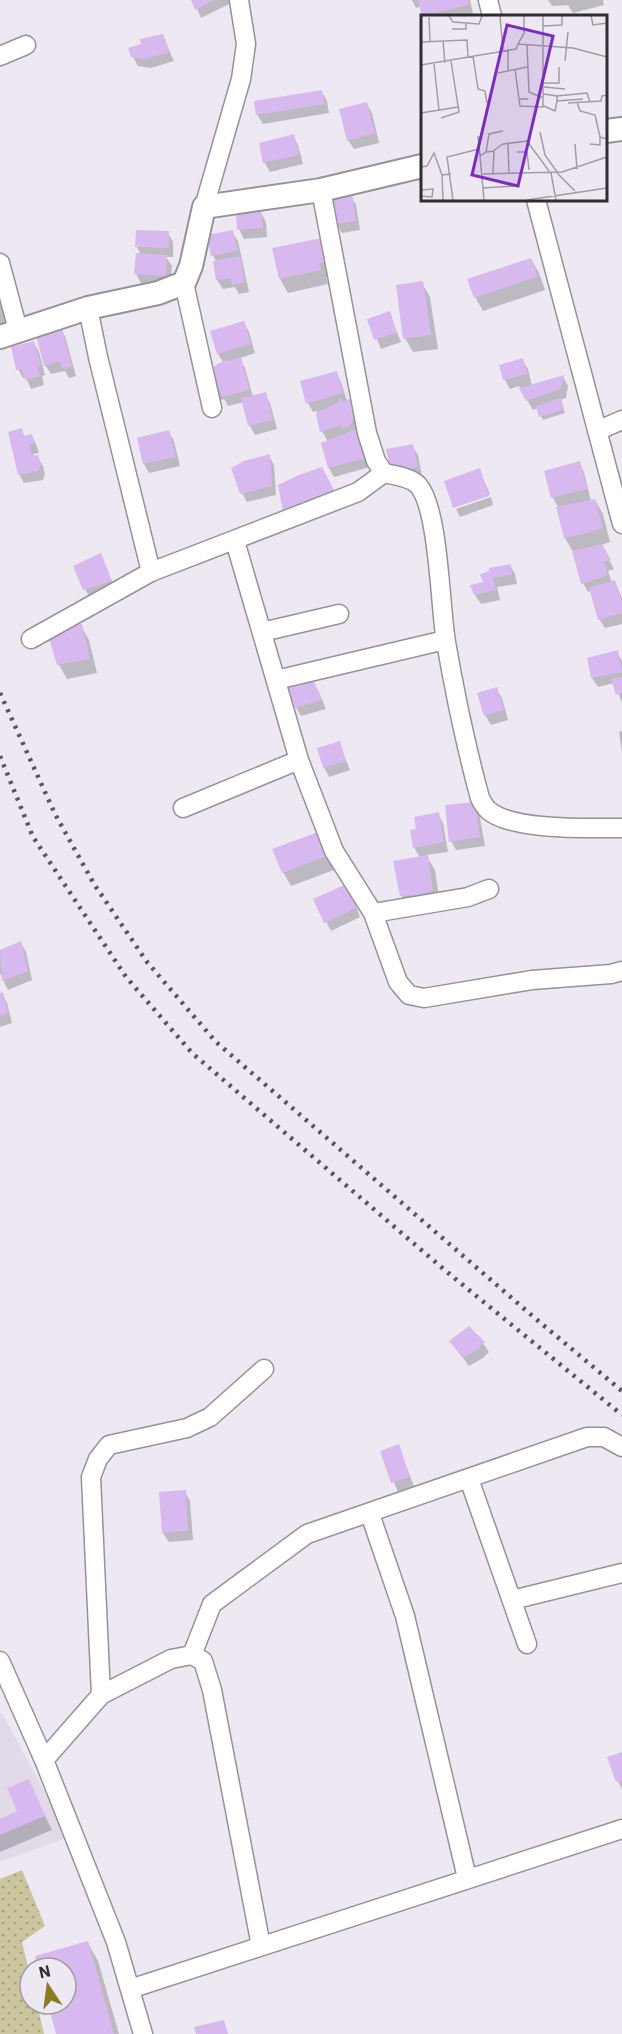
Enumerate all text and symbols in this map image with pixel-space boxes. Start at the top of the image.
inset map [421,15,607,201]
north arrow [18,1956,78,2016]
text: N [37,1960,53,1982]

